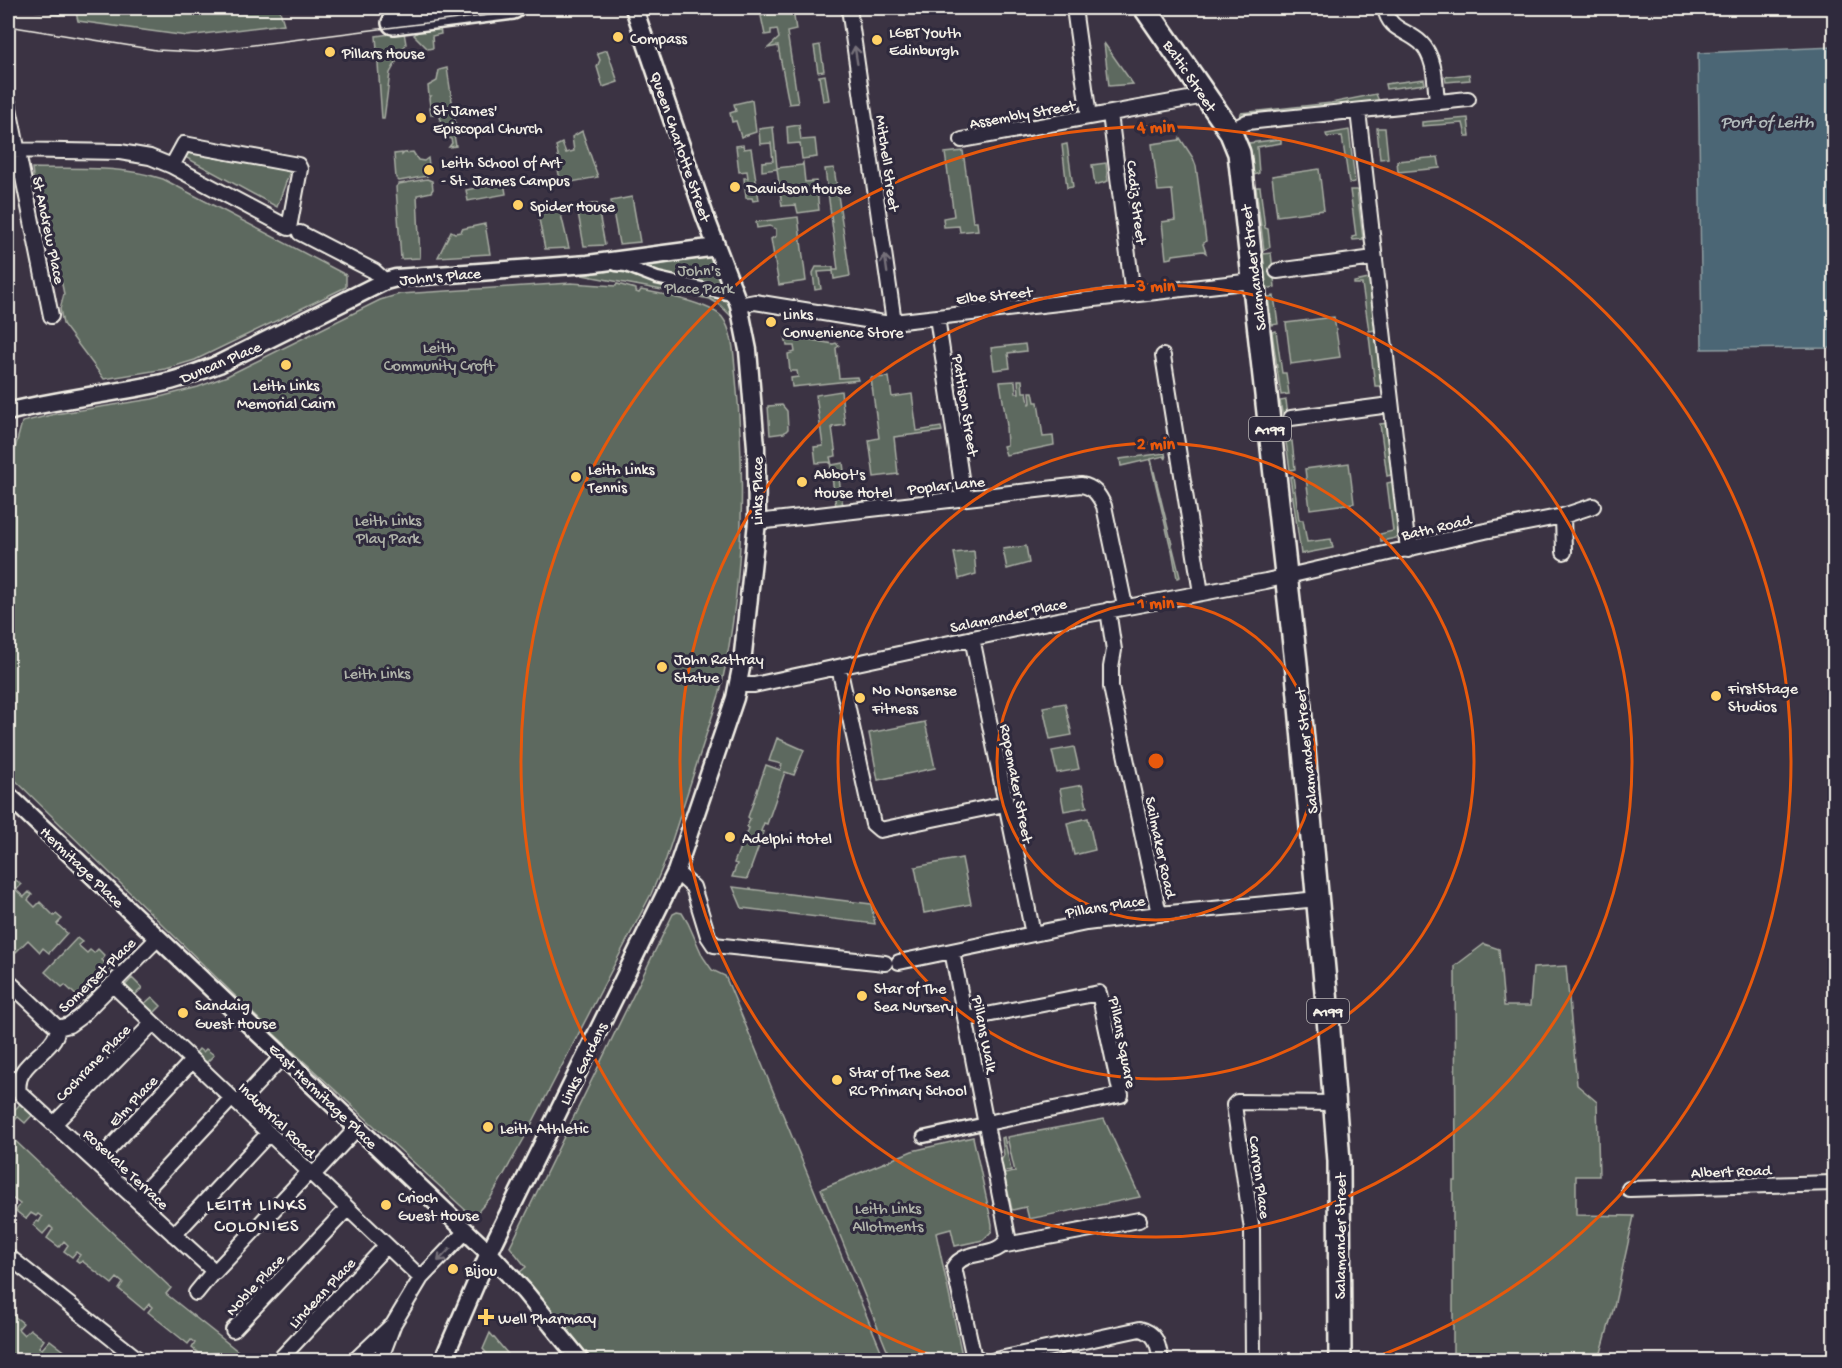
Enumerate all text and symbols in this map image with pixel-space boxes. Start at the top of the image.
place label: LGBT Youth Edinburgh [889,25,962,62]
marker: Compass [611,30,625,44]
place label: Compass [630,31,688,50]
marker: LGBT Youth Edinburgh [870,33,884,47]
street label: Baltic Street [1157,37,1220,118]
marker: Pillars House [323,45,337,59]
place label: Pillars House [341,46,425,65]
one-way arrow [851,46,862,66]
street label: Queen Charlotte Street [644,70,714,226]
street label: Assembly Street [968,98,1078,135]
place label: St James' Episcopal Church [433,103,543,140]
marker: St James' Episcopal Church [414,111,428,125]
water label: Port of Leith [1720,113,1814,134]
street label: Mitchell Street [869,114,902,214]
text: 4 min [1136,118,1175,139]
place label: Leith School of Art - St. James Campus [441,155,571,192]
street label: Cadiz Street [1120,160,1149,247]
marker: Leith School of Art - St. James Campus [422,163,436,177]
street label: St Andrew Place [26,175,67,287]
marker: Davidson House [728,180,742,194]
place label: Davidson House [746,181,852,200]
marker: Spider House [511,198,525,212]
place label: Spider House [530,199,616,218]
street label: Salamander Street [1238,202,1273,331]
one-way arrow [881,255,892,275]
park label: John's Place Park [663,263,735,300]
street label: John's Place [399,265,483,292]
text: 3 min [1136,277,1176,298]
street label: Elbe Street [955,284,1035,311]
place label: Links Convenience Store [783,307,904,344]
marker: Links Convenience Store [764,315,778,329]
street label: Duncan Place [177,338,265,390]
park label: Leith Community Croft [384,340,496,377]
street label: Pattison Street [946,352,981,459]
marker: Leith Links Memorial Cairn [279,358,293,372]
place label: Leith Links Memorial Cairn [237,378,336,415]
road number: A199 [1249,417,1291,441]
text: 2 min [1137,435,1176,456]
street label: Links Place [750,456,769,525]
place label: Leith Links Tennis [587,462,656,499]
place label: Abbot's House Hotel [814,467,893,504]
marker: Leith Links Tennis [569,470,583,484]
street label: Poplar Lane [906,474,987,501]
marker: Abbot's House Hotel [795,475,809,489]
street label: Bath Road [1399,512,1475,547]
park label: Leith Links Play Park [355,513,422,550]
text: 1 min [1137,594,1175,615]
street label: Salamander Place [949,596,1069,639]
place label: John Rattray Statue [674,652,764,689]
marker: John Rattray Statue [655,660,669,674]
park label: Leith Links [344,666,411,685]
place label: FirstStage Studios [1727,681,1799,718]
place label: No Nonsense Fitness [871,683,958,720]
street label: Salamander Street [1292,685,1325,814]
marker: FirstStage Studios [1709,689,1723,703]
marker: No Nonsense Fitness [853,691,867,705]
street label: Ropemaker Street [994,723,1036,846]
centre of rings [1146,751,1166,771]
street label: Sailmaker Road [1139,795,1179,902]
street label: Hermitage Place [35,824,127,914]
marker: Adelphi Hotel [723,830,737,844]
place label: Adelphi Hotel [742,831,832,850]
street label: Pillans Place [1063,893,1147,924]
street label: Somerset Place [56,934,142,1018]
place label: Star of The Sea Nursery [874,981,954,1018]
marker: Star of The Sea Nursery [855,989,869,1003]
street label: Pillans Walk [966,993,1000,1077]
street label: Pillans Square [1102,994,1139,1091]
place label: Sandaig Guest House [195,998,277,1035]
road number: A199 [1307,999,1349,1023]
marker: Sandaig Guest House [176,1006,190,1020]
street label: Links Gardens [557,1019,614,1109]
street label: Cochrane Place [53,1021,137,1107]
street label: East Hermitage Place [263,1041,381,1155]
place label: Star of The Sea RC Primary School [849,1065,967,1102]
street label: Elm Place [106,1072,164,1132]
marker: Star of The Sea RC Primary School [830,1073,844,1087]
street label: Industrial Road [233,1080,320,1165]
marker: Leith Athletic [481,1120,495,1134]
place label: Leith Athletic [500,1121,589,1140]
street label: Rosevale Terrace [78,1126,172,1216]
street label: Carron Place [1242,1135,1273,1221]
street label: Albert Road [1691,1163,1773,1184]
street label: Salamander Street [1333,1171,1352,1299]
place label: Crioch Guest House [398,1190,480,1227]
district label: LEITH LINKS COLONIES [206,1196,308,1238]
marker: Crioch Guest House [379,1198,393,1212]
park label: Leith Links Allotments [853,1201,925,1238]
one-way arrow [436,1247,451,1262]
street label: Noble Place [223,1251,291,1321]
street label: Lindean Place [286,1255,362,1334]
marker: Bijou [446,1262,460,1276]
place label: Bijou [464,1263,498,1282]
marker: Well Pharmacy [479,1310,493,1324]
place label: Well Pharmacy [498,1311,596,1330]

